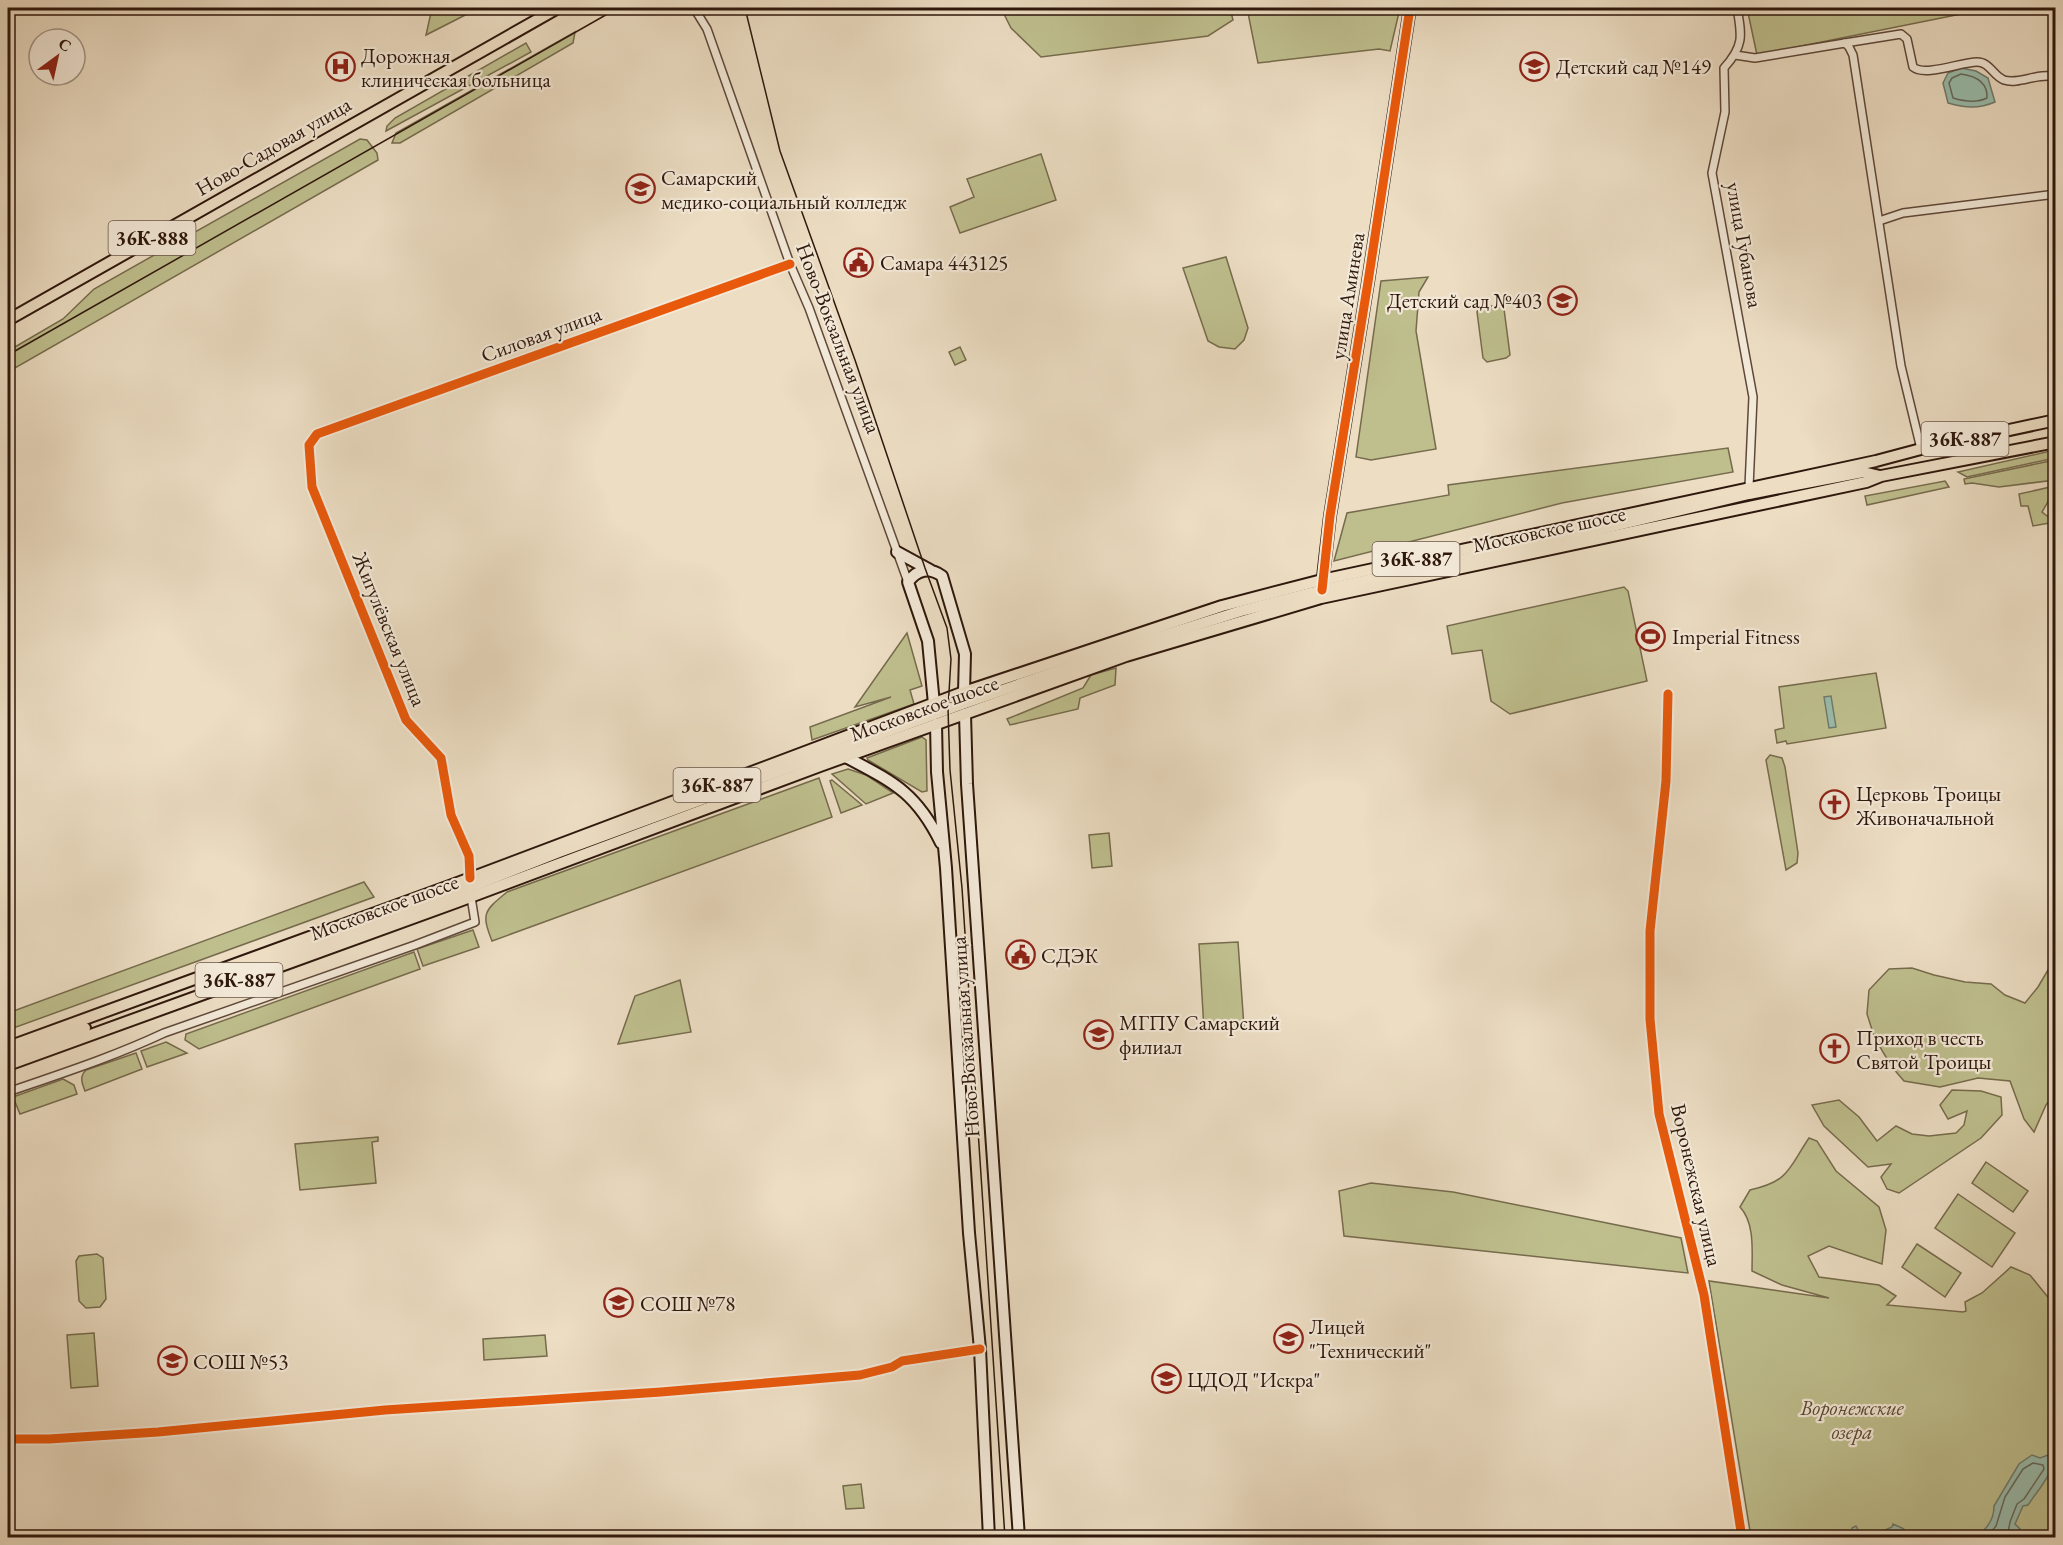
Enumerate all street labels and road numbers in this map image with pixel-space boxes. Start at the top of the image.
street label: Ново-Садовая улица [190,90,356,202]
street label: улица Губанова [1721,180,1769,311]
road number: 36К-888 [108,221,195,255]
street label: улица Аминева [1324,230,1370,362]
street label: Ново-Вокзальная улица [790,239,888,438]
street label: Силовая улица [477,299,606,368]
road number: 36К-887 [1922,422,2008,456]
street label: Московское шоссе [1470,500,1628,558]
road number: 36К-887 [1372,542,1460,576]
street label: Жигулёвская улица [346,547,433,711]
street label: Московское шоссе [846,669,1002,747]
road number: 36К-887 [674,768,760,802]
street label: Московское шоссе [306,868,462,946]
street label: Ново-Вокзальная улица [944,935,985,1139]
road number: 36К-887 [196,963,282,997]
street label: Воронежская улица [1665,1101,1729,1270]

